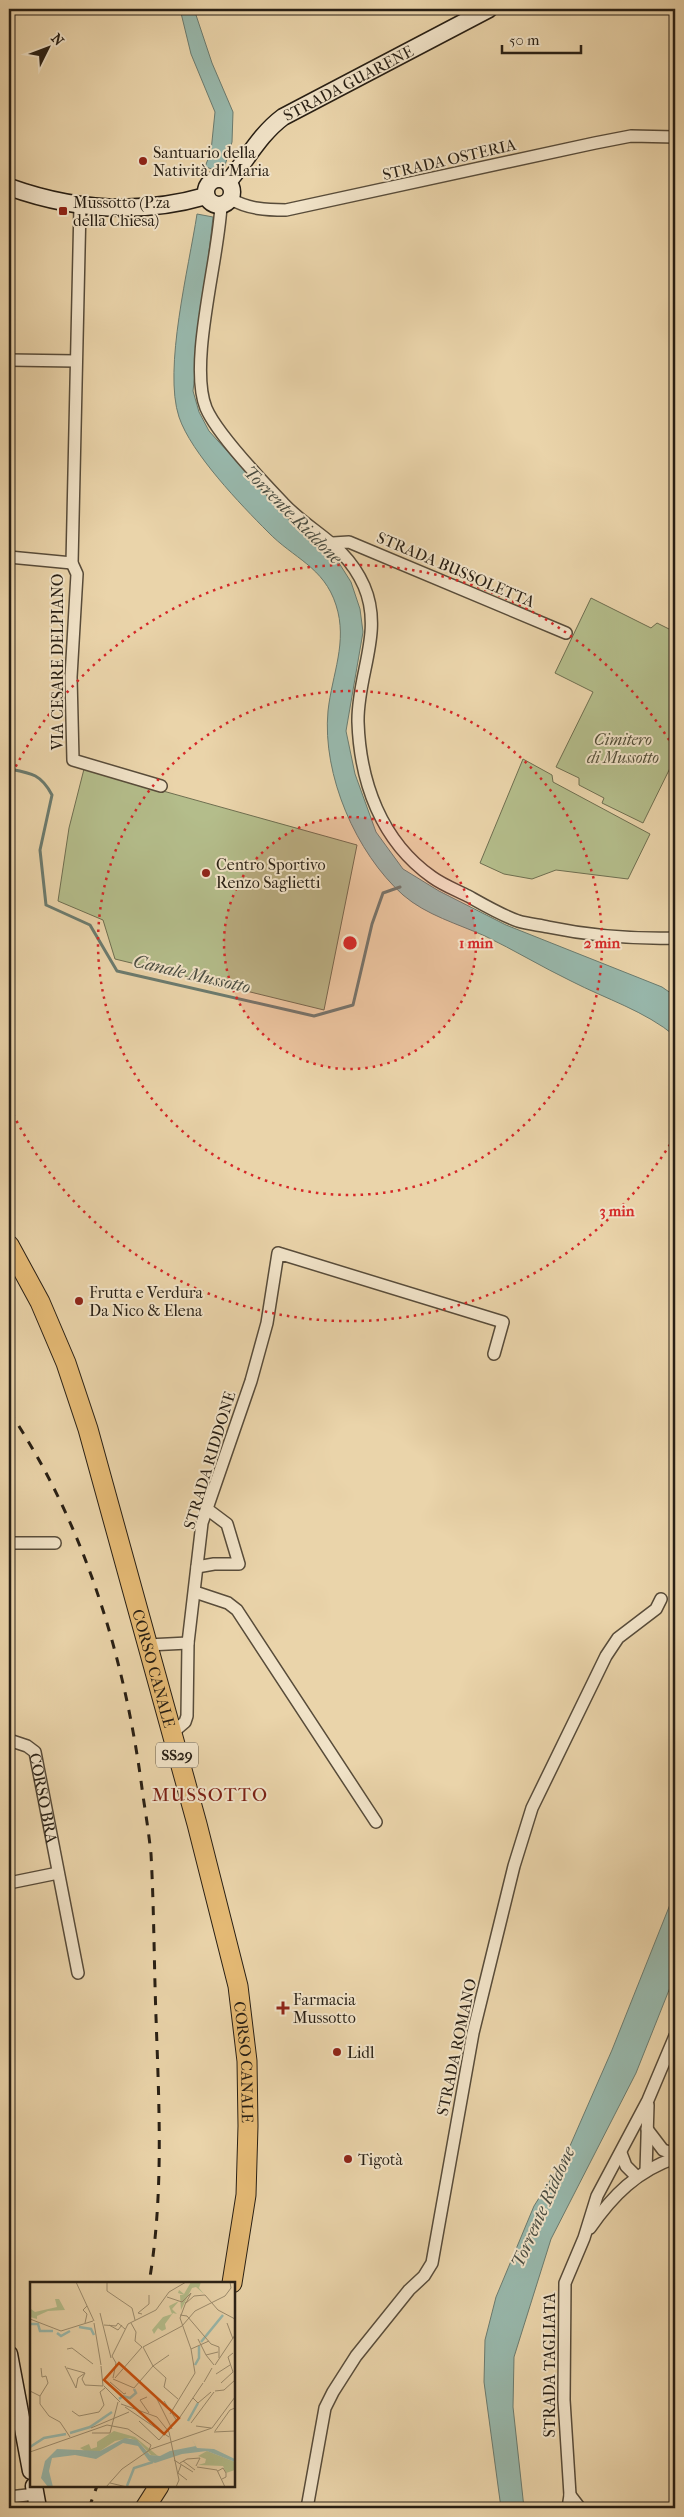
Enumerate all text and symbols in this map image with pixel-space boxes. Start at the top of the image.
north arrow [22,22,72,72]
scale bar [502,22,580,54]
text: N [47,30,67,50]
text: 50 m [509,31,540,49]
street label: STRADA GUARENE [280,41,417,125]
street label: STRADA OSTERIA [381,135,518,184]
place label: Santuario della Natività di Maria [153,143,270,180]
marker: Santuario della Natività di Maria [137,155,149,167]
place label: Mussotto (P.za della Chiesa) [73,193,171,230]
marker: Mussotto (P.za della Chiesa) [57,205,69,217]
water label: Torrente Riddone [239,462,347,569]
street label: STRADA BUSSOLETTA [374,528,538,612]
street label: VIA CESARE DELPIANO [48,574,67,751]
park label: Cimitero di Mussotto [587,730,659,767]
place label: Centro Sportivo Renzo Saglietti [216,855,326,892]
marker: Centro Sportivo Renzo Saglietti [200,867,212,879]
centre of rings [341,934,359,952]
text: 1 min [459,934,493,952]
text: 2 min [584,934,621,952]
water label: Canale Mussotto [131,951,252,998]
text: 3 min [600,1202,635,1220]
place label: Frutta e Verdura Da Nico & Elena [89,1283,204,1320]
marker: Frutta e Verdura Da Nico & Elena [73,1295,85,1307]
street label: STRADA RIDDONE [179,1389,240,1531]
street label: CORSO CANALE [128,1607,179,1730]
road number: SS29 [156,1742,198,1768]
street label: CORSO BRA [25,1751,62,1846]
district label: MUSSOTTO [152,1784,268,1806]
street label: STRADA ROMANO [433,1977,480,2117]
place label: Farmacia Mussotto [293,1990,356,2027]
street label: CORSO CANALE [230,2000,257,2123]
marker: Farmacia Mussotto [277,2002,289,2014]
place label: Lidl [347,2043,375,2062]
marker: Lidl [331,2046,343,2058]
water label: Torrente Riddone [507,2143,580,2271]
place label: Tigotà [358,2150,403,2169]
marker: Tigotà [342,2153,354,2165]
inset map [30,2282,235,2487]
street label: STRADA TAGLIATA [540,2292,559,2437]

